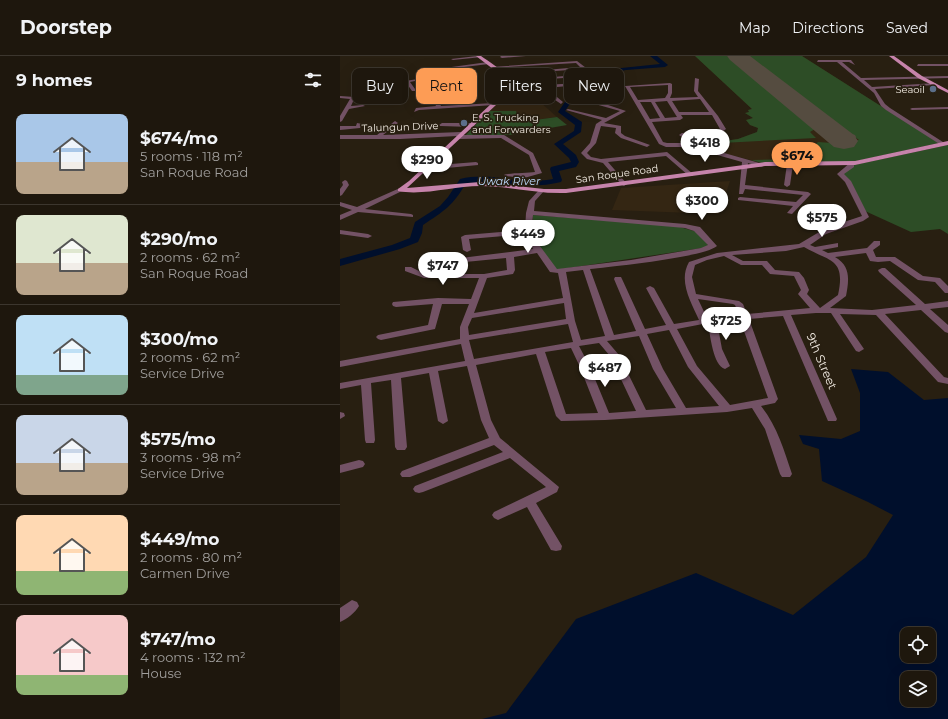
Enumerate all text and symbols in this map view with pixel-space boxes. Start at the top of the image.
text: Doorstep [20,16,112,39]
text: Map [739,19,770,37]
text: Directions [792,19,864,37]
text: Saved [886,19,928,37]
chip: Buy [352,68,408,104]
chip: Rent [416,68,477,104]
chip: Filters [485,68,556,104]
chip: New [564,68,624,104]
icon: filters [302,69,324,91]
text: 9 homes [16,70,92,90]
place label: Seaoil [895,83,925,96]
marker: Seaoil [928,84,938,94]
place label: E. S. Trucking and Forwarders [472,111,551,136]
marker: E. S. Trucking and Forwarders [459,118,469,128]
street label: Talungun Drive [361,119,439,135]
text: $674/mo [140,128,218,148]
pin: $418 [681,129,729,163]
icon: home [48,130,96,178]
text: $418 [690,134,720,150]
pin: $674 [773,142,821,176]
pin: $290 [403,146,451,180]
text: $674 [781,147,813,163]
text: 5 rooms · 118 m² [140,148,243,164]
text: $290 [410,151,444,167]
street label: San Roque Road [575,162,659,186]
text: San Roque Road [140,164,248,180]
water label: Uwak River [478,174,541,188]
pin: $300 [678,187,726,221]
text: $300 [685,192,719,208]
pin: $575 [798,204,846,238]
text: $575 [806,209,838,225]
pin: $449 [504,220,552,254]
text: $449 [511,225,545,241]
text: $290/mo [140,229,218,249]
icon: home [48,231,96,279]
text: 2 rooms · 62 m² [140,249,240,265]
pin: $747 [419,252,467,286]
text: $747 [427,257,459,273]
text: San Roque Road [140,265,248,281]
pin: $725 [702,307,750,341]
text: $725 [710,312,742,328]
text: $300/mo [140,329,218,349]
icon: home [48,331,96,379]
street label: 9th Street [803,331,841,392]
text: 2 rooms · 62 m² [140,349,240,365]
pin: $487 [581,354,629,388]
text: $487 [588,359,622,375]
text: Service Drive [140,365,224,381]
text: $575/mo [140,429,216,449]
icon: home [48,431,96,479]
text: 3 rooms · 98 m² [140,449,241,465]
text: Service Drive [140,465,224,481]
text: $449/mo [140,529,220,549]
icon: home [48,531,96,579]
text: 2 rooms · 80 m² [140,549,242,565]
text: Carmen Drive [140,565,230,581]
map controls [900,627,936,707]
button: locate [900,627,936,663]
text: $747/mo [140,629,216,649]
icon: home [48,631,96,679]
text: 4 rooms · 132 m² [140,649,246,665]
text: House [140,665,182,681]
button: layers [900,671,936,707]

